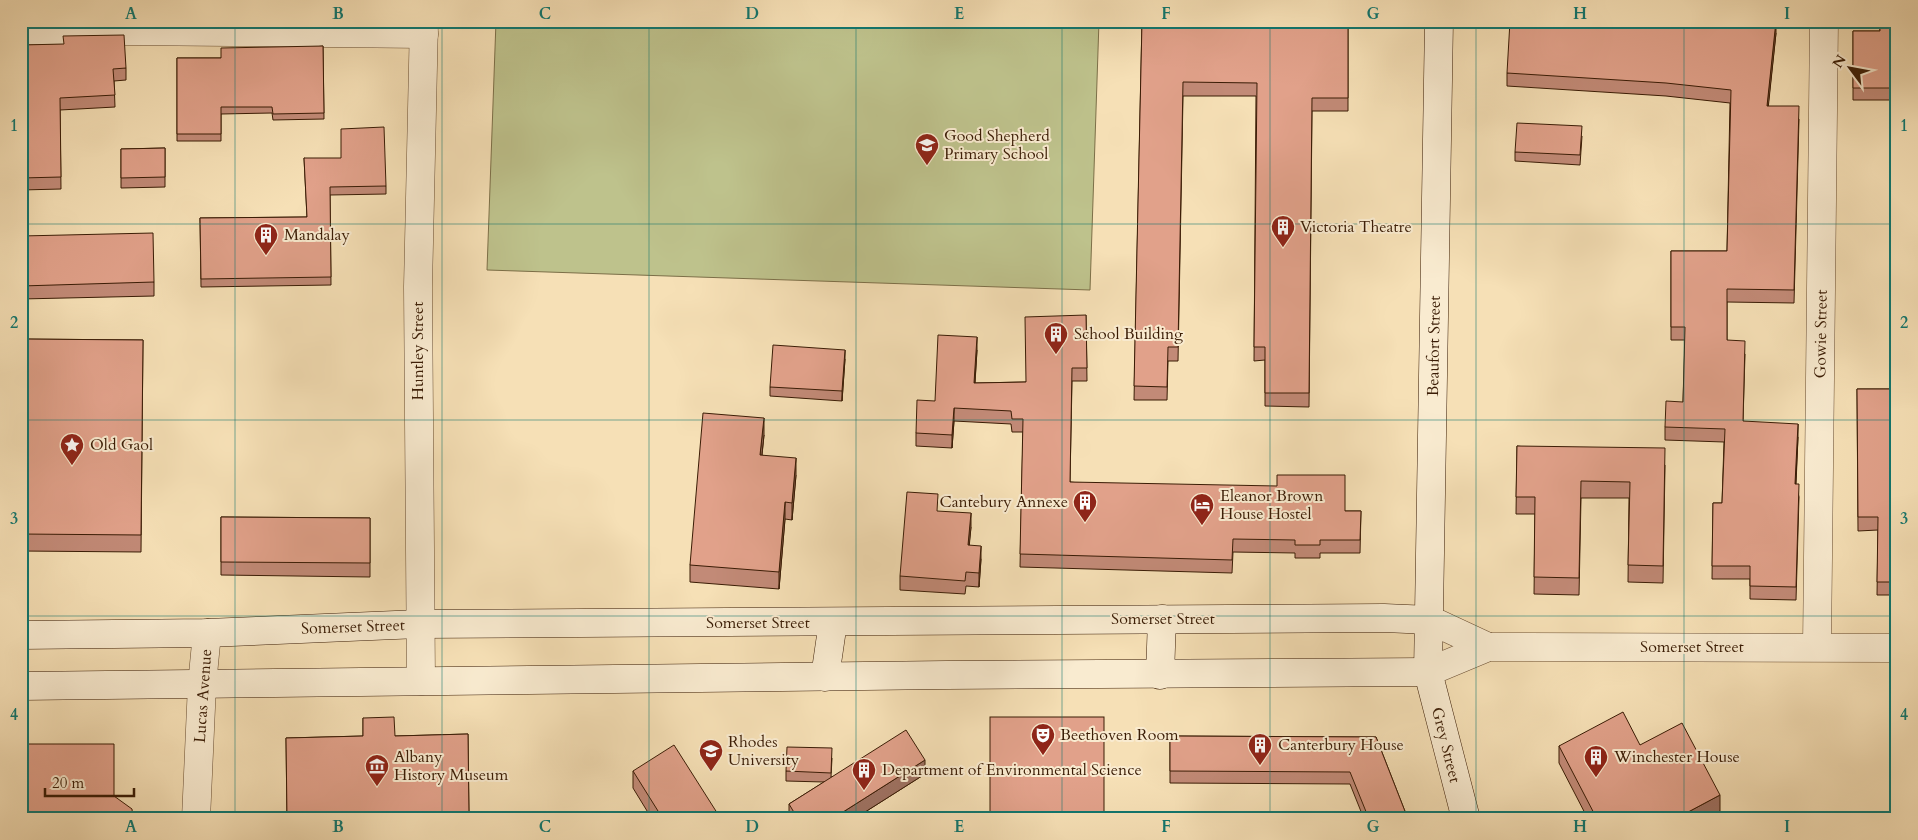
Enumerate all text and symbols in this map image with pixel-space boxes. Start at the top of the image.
text: A [125,3,137,25]
text: B [332,3,344,25]
text: C [539,3,551,25]
text: D [745,3,759,25]
text: E [954,3,964,25]
text: F [1161,3,1171,25]
text: G [1366,3,1380,25]
text: H [1573,3,1587,25]
text: I [1784,3,1790,25]
north arrow [1826,42,1876,92]
text: N [1828,51,1851,72]
text: 1 [10,115,18,137]
text: 1 [1900,115,1908,137]
place label: Good Shepherd Primary School [944,125,1050,165]
school or university icon: Good Shepherd Primary School [914,132,940,166]
building icon: Victoria Theatre [1270,214,1296,248]
place label: Victoria Theatre [1300,216,1412,238]
building icon: Mandalay [253,222,279,256]
place label: Mandalay [284,224,350,246]
street label: Gowie Street [1809,289,1833,379]
street label: Beaufort Street [1422,295,1446,397]
street label: Huntley Street [407,302,429,400]
text: 2 [10,312,18,334]
text: 2 [1900,312,1908,334]
building icon: School Building [1043,321,1069,355]
place label: School Building [1074,323,1183,345]
place icon: Old Gaol [59,432,85,466]
place label: Old Gaol [90,434,153,456]
place label: Eleanor Brown House Hostel [1220,485,1323,525]
building icon: Cantebury Annexe [1072,489,1098,523]
place label: Cantebury Annexe [939,491,1068,513]
hotel icon: Eleanor Brown House Hostel [1189,492,1215,526]
text: 3 [10,508,18,530]
text: 3 [1900,508,1908,530]
street label: Somerset Street [1111,608,1215,630]
street label: Somerset Street [706,612,810,634]
street label: Somerset Street [301,614,405,640]
street label: Somerset Street [1640,636,1744,658]
street label: Lucas Avenue [189,648,217,744]
text: 4 [10,704,18,726]
text: 4 [1900,704,1908,726]
street label: Grey Street [1426,705,1466,785]
theatre icon: Beethoven Room [1030,722,1056,756]
place label: Beethoven Room [1060,724,1179,746]
place label: Rhodes University [728,731,800,771]
building icon: Canterbury House [1247,732,1273,766]
place label: Canterbury House [1278,734,1404,756]
school or university icon: Rhodes University [698,738,724,772]
building icon: Winchester House [1583,744,1609,778]
place label: Albany History Museum [394,746,509,786]
place label: Winchester House [1613,746,1740,768]
museum icon: Albany History Museum [364,753,390,787]
building icon: Department of Environmental Science [851,757,877,791]
place label: Department of Environmental Science [882,759,1142,781]
scale bar [45,765,134,797]
text: 20 m [52,773,84,793]
text: A [125,816,137,838]
text: B [332,816,344,838]
text: C [539,816,551,838]
text: D [745,816,759,838]
text: E [954,816,964,838]
text: F [1161,816,1171,838]
text: G [1366,816,1380,838]
text: H [1573,816,1587,838]
text: I [1784,816,1790,838]

